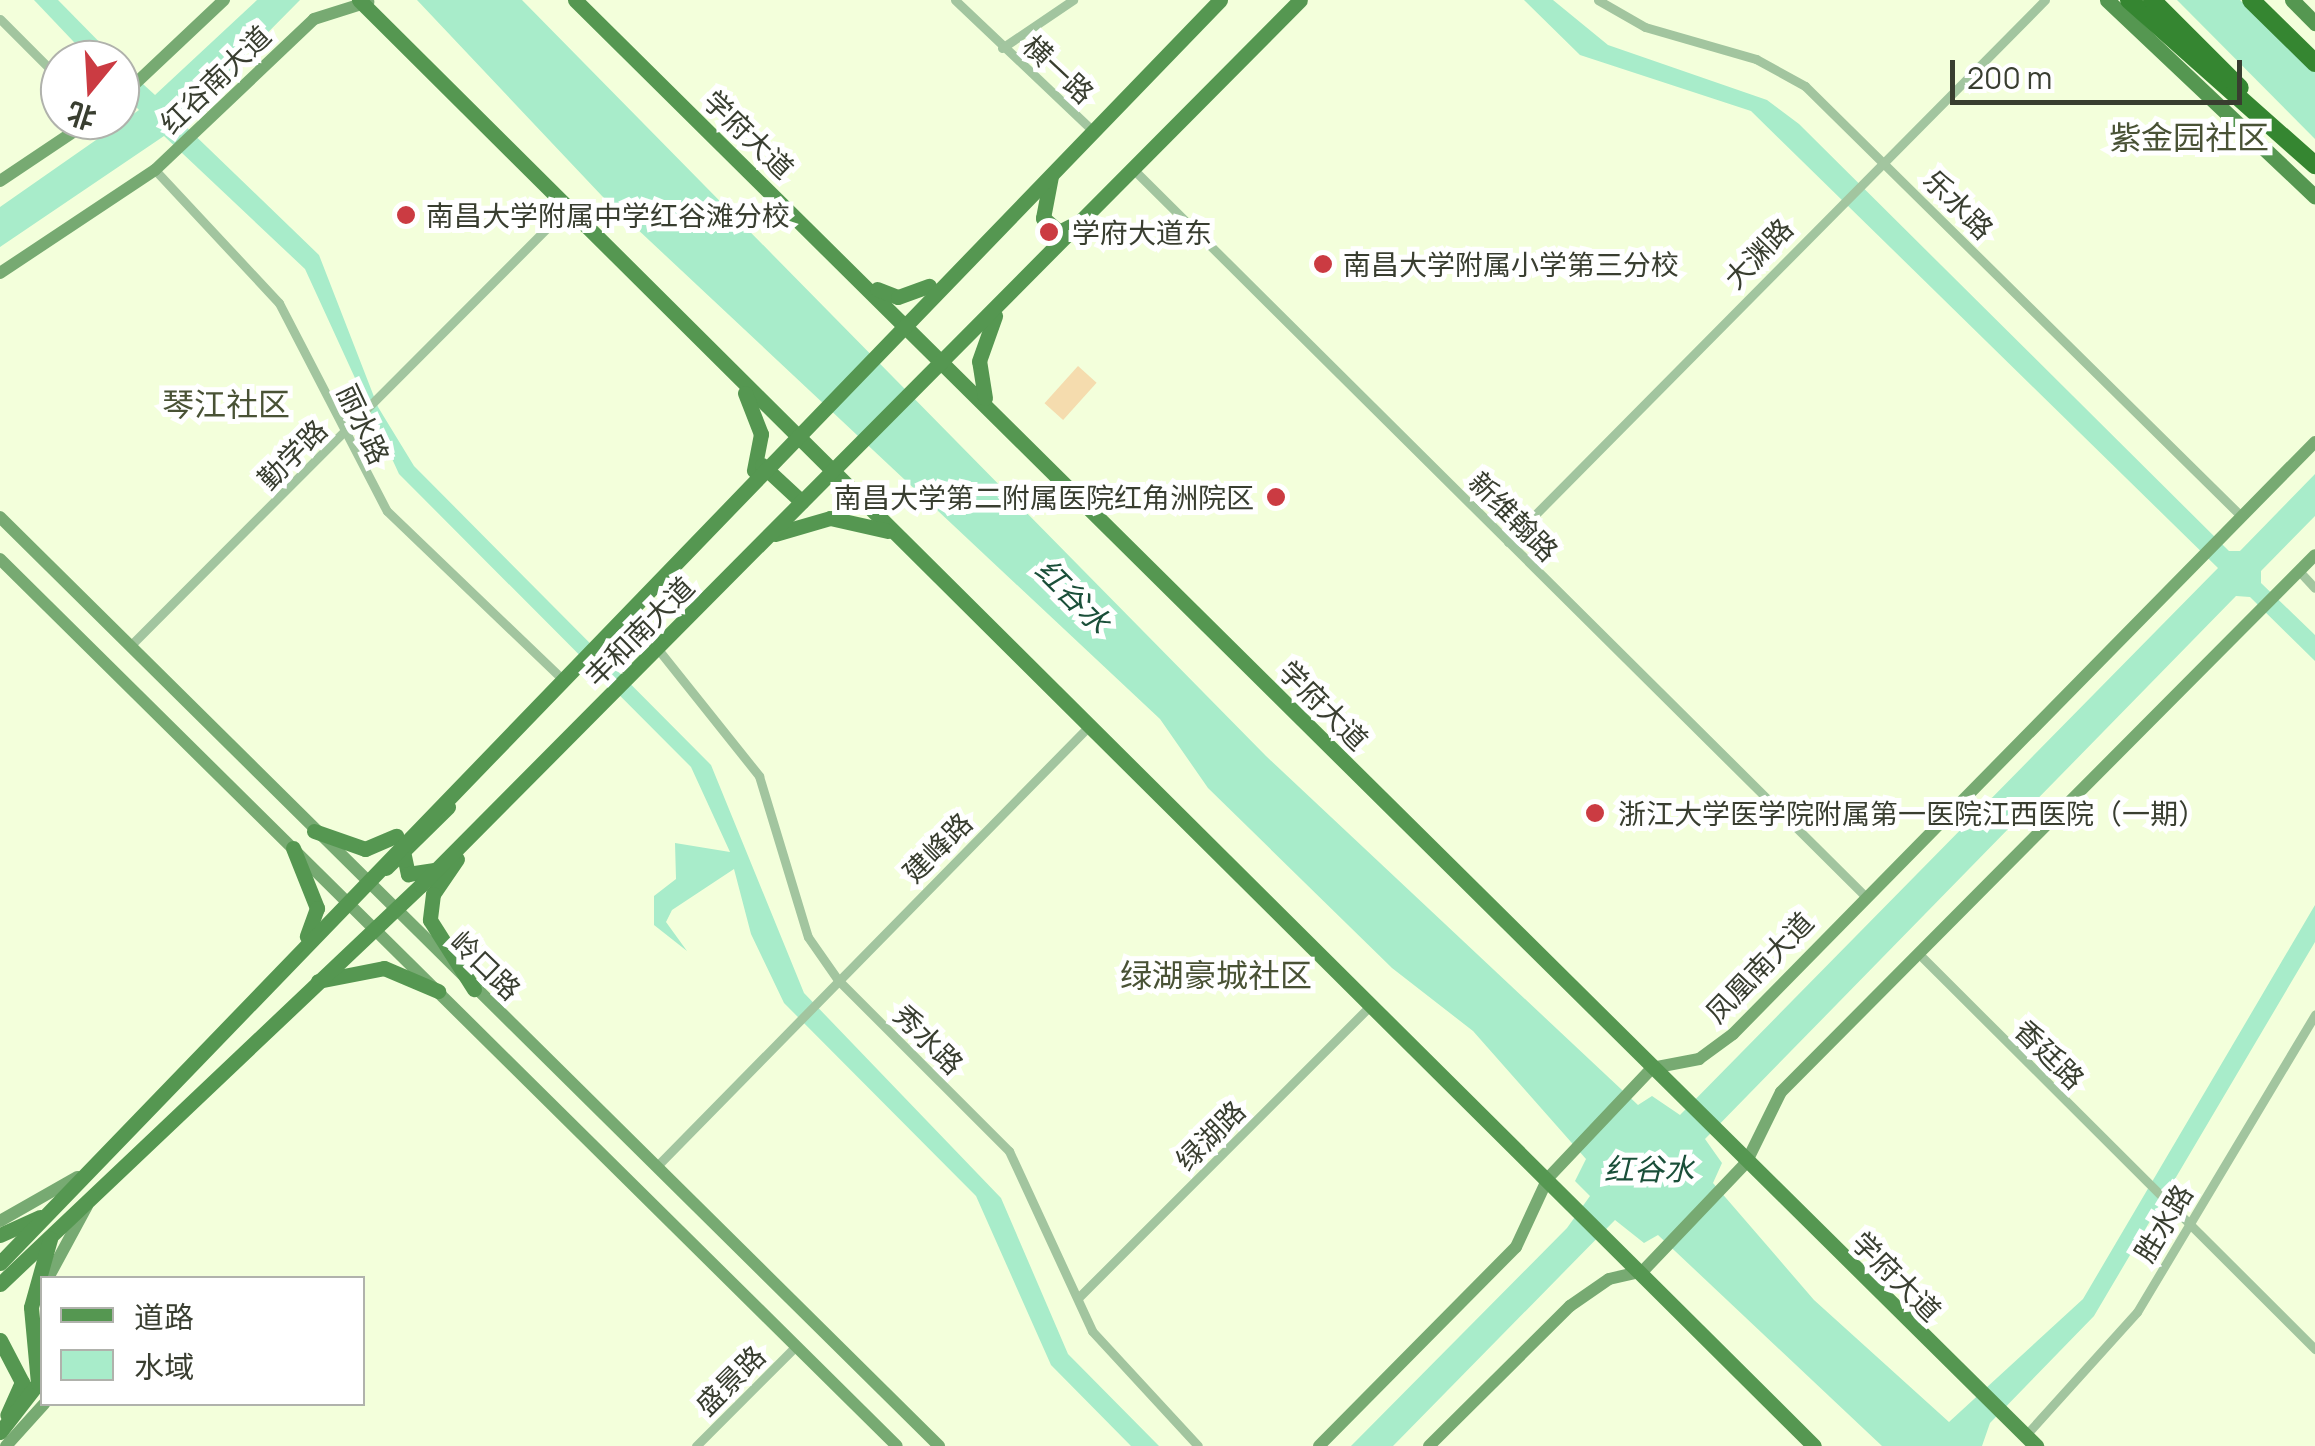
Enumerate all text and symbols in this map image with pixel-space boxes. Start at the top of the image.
street label: 红谷南大道 [153,18,277,140]
street label: 横一路 [1017,28,1101,110]
north arrow [40,40,140,140]
scale bar [1955,40,2248,102]
text: 200 m [1967,57,2052,98]
street label: 学府大道 [697,83,801,185]
text: 北 [62,94,101,139]
district label: 紫金园社区 [2109,118,2269,156]
street label: 乐水路 [1917,162,2001,246]
place label: 南昌大学附属中学红谷滩分校 [426,198,790,232]
marker: 南昌大学附属中学红谷滩分校 [395,204,417,226]
street label: 大渊路 [1717,211,1799,295]
place label: 学府大道东 [1072,215,1212,249]
marker: 学府大道东 [1036,219,1062,245]
place label: 南昌大学附属小学第三分校 [1343,247,1679,281]
marker: 南昌大学附属小学第三分校 [1312,253,1334,275]
street label: 丽水路 [331,379,397,469]
district label: 琴江社区 [162,385,290,423]
street label: 勤学路 [250,412,334,496]
street label: 新维翰路 [1463,465,1565,567]
place label: 南昌大学第二附属医院红角洲院区 [834,480,1254,514]
marker: 南昌大学第二附属医院红角洲院区 [1263,484,1289,510]
water label: 红谷水 [1028,551,1118,641]
street label: 丰和南大道 [578,570,700,692]
street label: 学府大道 [1273,654,1375,756]
place label: 浙江大学医学院附属第一医院江西医院（一期） [1618,796,2206,830]
marker: 浙江大学医学院附属第一医院江西医院（一期） [1582,800,1608,826]
street label: 建峰路 [895,805,979,889]
street label: 凤凰南大道 [1698,905,1820,1029]
street label: 岭口路 [444,924,528,1006]
district label: 绿湖豪城社区 [1120,956,1312,994]
street label: 秀水路 [887,997,971,1081]
street label: 香廷路 [2008,1012,2092,1096]
street label: 绿湖路 [1168,1093,1252,1177]
water label: 红谷水 [1604,1151,1694,1187]
street label: 胜水路 [2127,1178,2199,1268]
street label: 学府大道 [1846,1225,1948,1327]
legend [40,1276,365,1406]
text: 道路 [134,1296,194,1337]
street label: 盛景路 [688,1338,772,1422]
text: 水域 [134,1346,194,1387]

